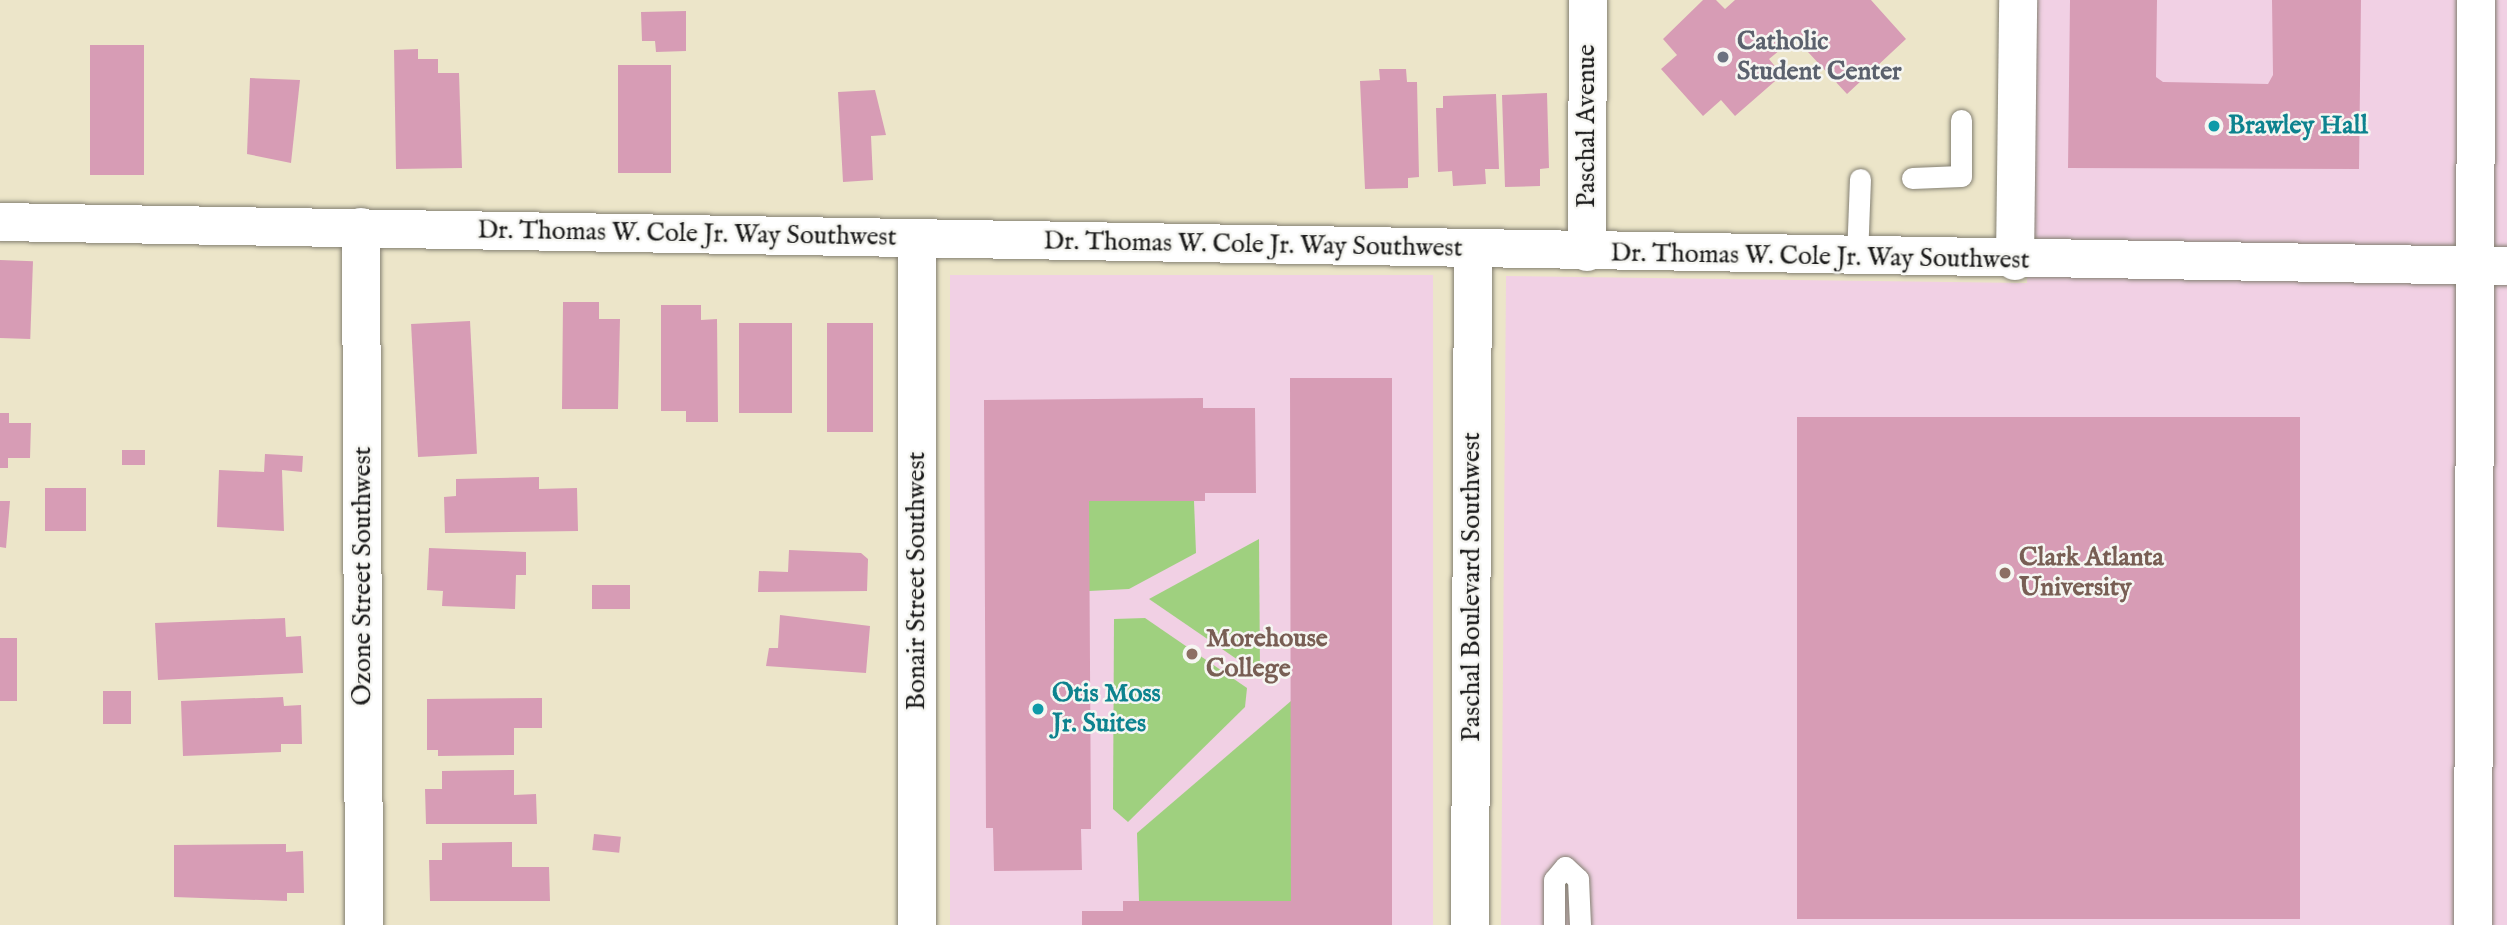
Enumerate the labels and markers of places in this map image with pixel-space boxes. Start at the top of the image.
place label: Catholic Student Center [1737,26,1902,88]
marker: Catholic Student Center [1715,49,1731,65]
place label: Brawley Hall [2228,110,2368,142]
marker: Brawley Hall [2206,118,2222,134]
place label: Clark Atlanta University [2019,542,2164,604]
marker: Clark Atlanta University [1997,565,2013,581]
place label: Morehouse College [1206,623,1328,684]
marker: Morehouse College [1184,646,1200,662]
place label: Otis Moss Jr. Suites [1052,678,1161,740]
marker: Otis Moss Jr. Suites [1030,701,1046,717]

